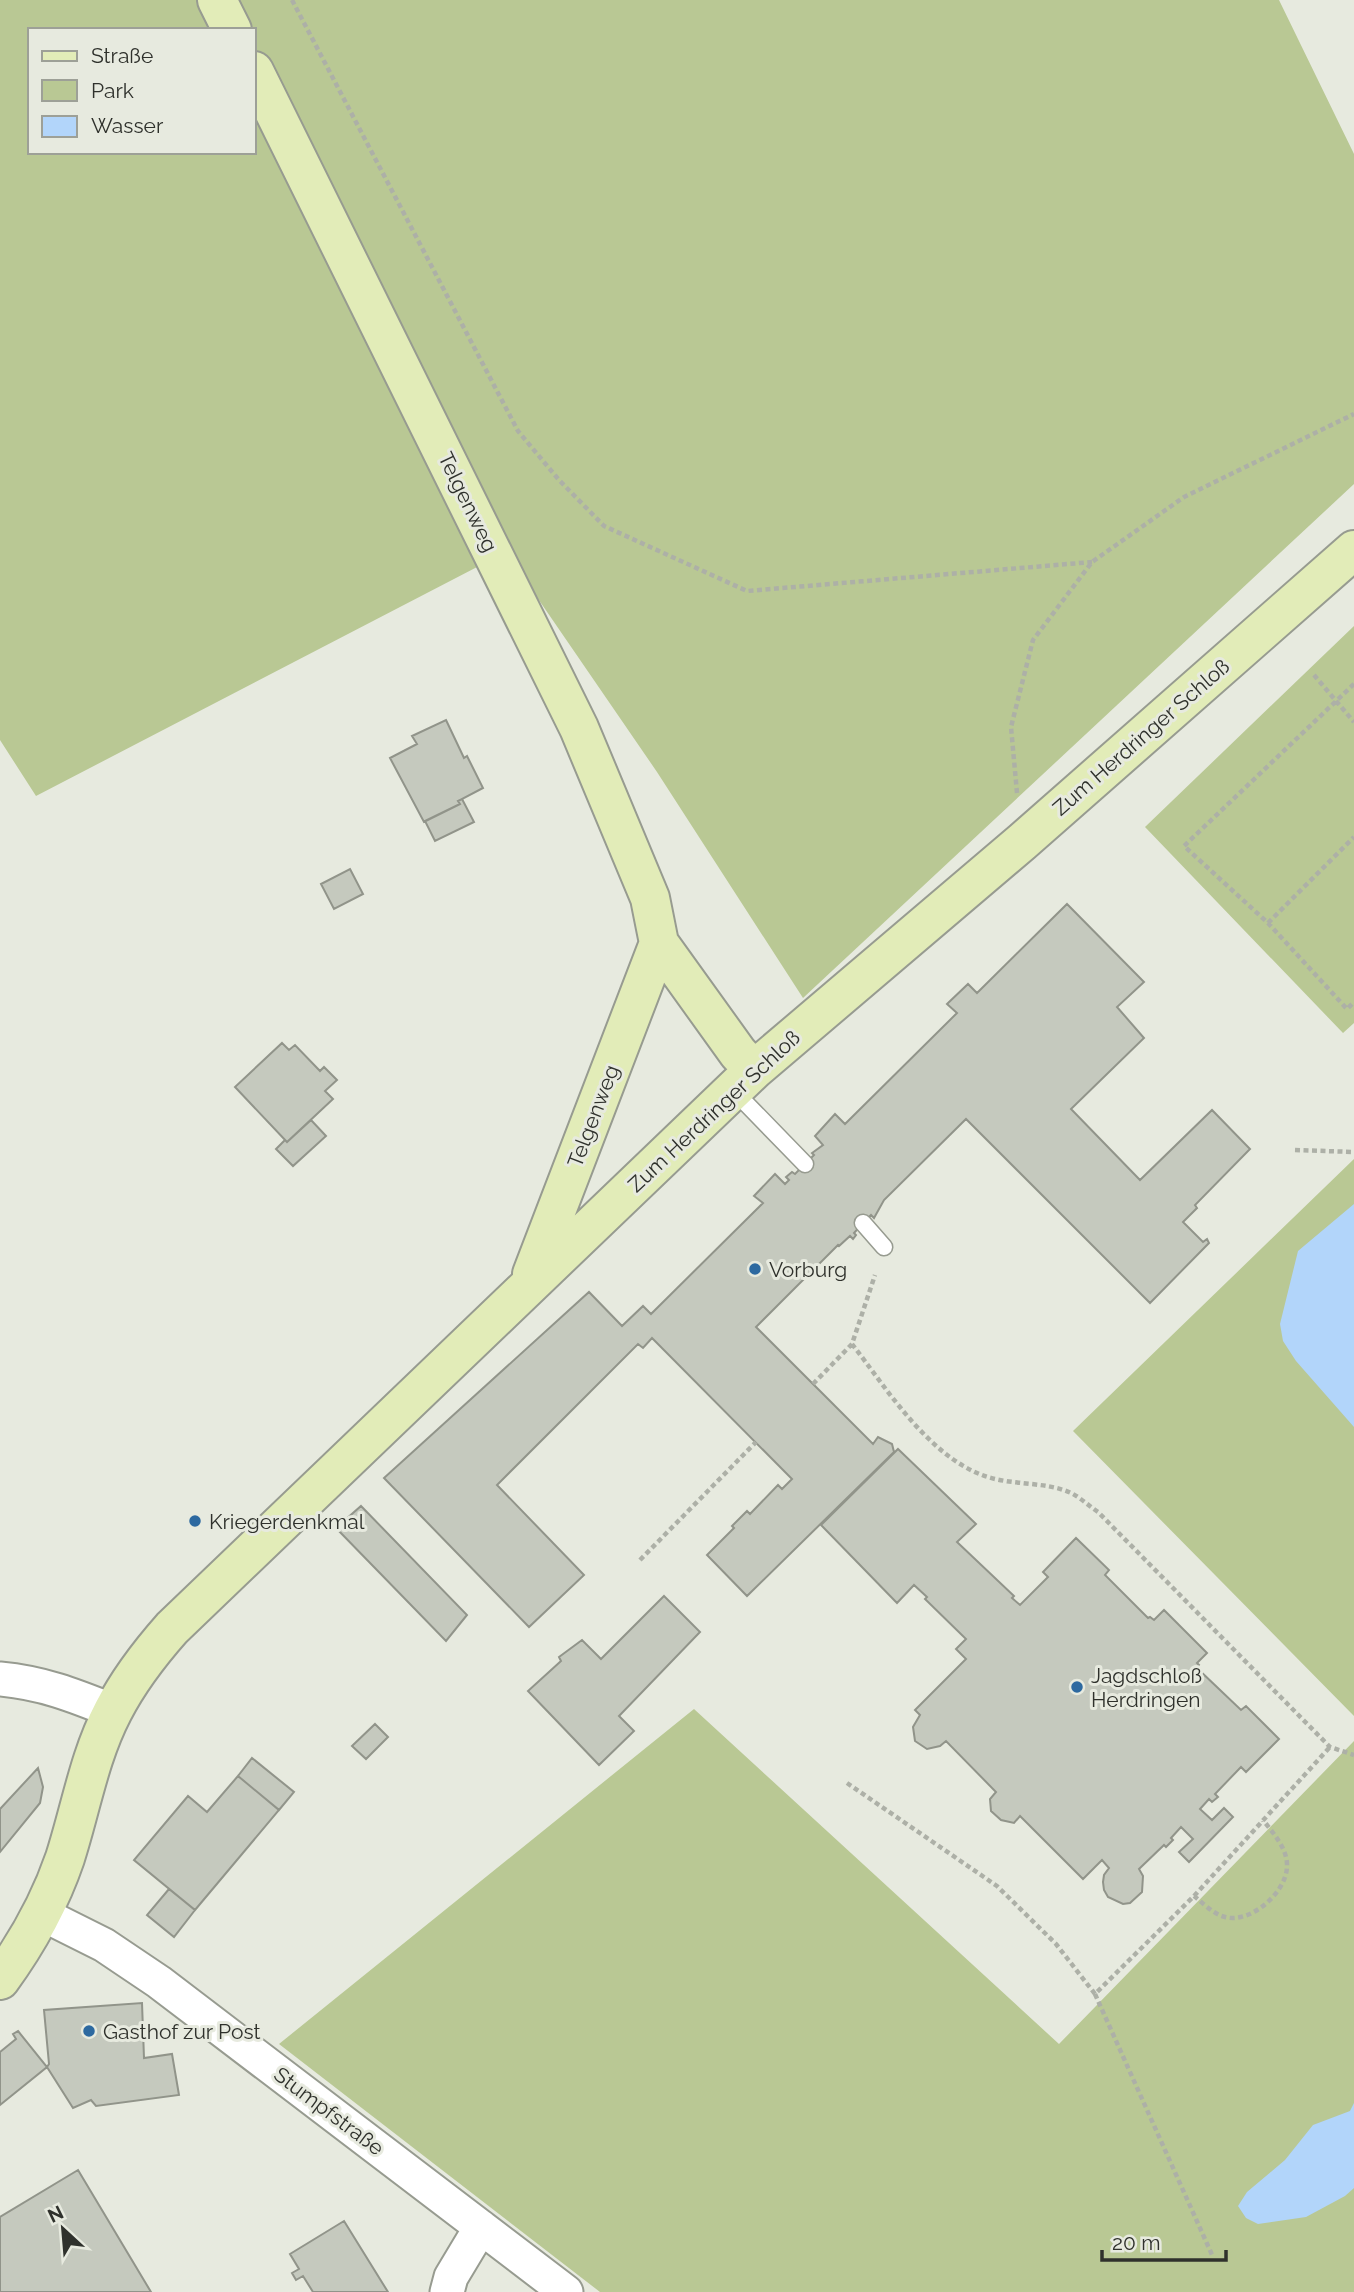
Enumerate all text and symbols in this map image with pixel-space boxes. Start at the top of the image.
legend [28,28,256,154]
text: Straße [91,43,153,68]
text: Park [91,78,134,103]
text: Wasser [91,113,164,138]
street label: Telgenweg [433,448,503,556]
street label: Zum Herdringer Schloß [1048,653,1234,821]
street label: Zum Herdringer Schloß [623,1025,805,1197]
street label: Telgenweg [562,1061,624,1171]
place label: Vorburg [769,1257,847,1282]
marker: Vorburg [747,1261,763,1277]
place label: Kriegerdenkmal [209,1509,365,1534]
marker: Kriegerdenkmal [187,1513,203,1529]
place label: Jagdschloß Herdringen [1091,1663,1202,1712]
marker: Jagdschloß Herdringen [1069,1679,1085,1695]
place label: Gasthof zur Post [103,2019,261,2044]
marker: Gasthof zur Post [81,2023,97,2039]
street label: Stumpfstraße [269,2062,389,2160]
north arrow [28,2194,98,2264]
text: N [44,2201,67,2227]
scale bar [1102,2218,1226,2262]
text: 20 m [1112,2230,1160,2255]

